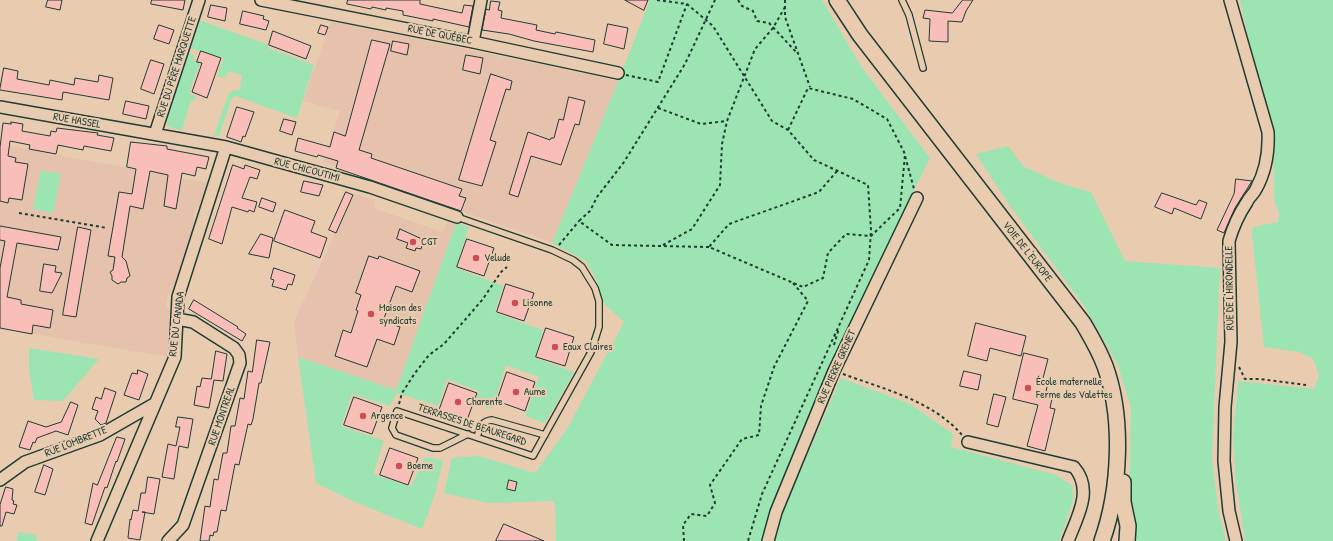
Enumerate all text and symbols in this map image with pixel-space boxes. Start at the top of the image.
street label: RUE DU PÈRE MARQUETTE [155,15,199,119]
street label: RUE DE QUÉBEC [407,22,473,48]
street label: RUE HASSEL [52,110,102,132]
street label: RUE CHICOUTIMI [273,155,341,185]
street label: VOIE DE L'EUROPE [999,219,1055,285]
place label: CGT [421,235,437,249]
marker: CGT [408,237,418,247]
street label: RUE DE L'HIRONDELLE [1223,246,1237,330]
place label: Velude [484,251,511,265]
marker: Velude [471,253,481,263]
street label: RUE DU CANADA [166,291,188,357]
place label: Lisonne [523,296,553,310]
marker: Lisonne [510,298,520,308]
place label: Maison des syndicats [379,301,421,327]
marker: Maison des syndicats [366,309,376,319]
street label: RUE PIERRE GRENET [815,328,859,406]
place label: Eaux Claires [563,340,613,354]
marker: Eaux Claires [550,342,560,352]
place label: École maternelle Ferme des Valettes [1036,375,1113,401]
marker: École maternelle Ferme des Valettes [1023,383,1033,393]
street label: RUE MONTREAL [206,385,238,447]
place label: Aume [524,385,546,399]
marker: Aume [511,387,521,397]
place label: Charente [466,395,503,409]
marker: Charente [453,397,463,407]
street label: TERRASSES DE BEAUREGARD [416,401,528,449]
place label: Argence [371,409,403,423]
marker: Argence [358,411,368,421]
street label: RUE LOMBRETTE [43,424,109,460]
place label: Boeme [407,459,433,473]
marker: Boeme [394,461,404,471]

